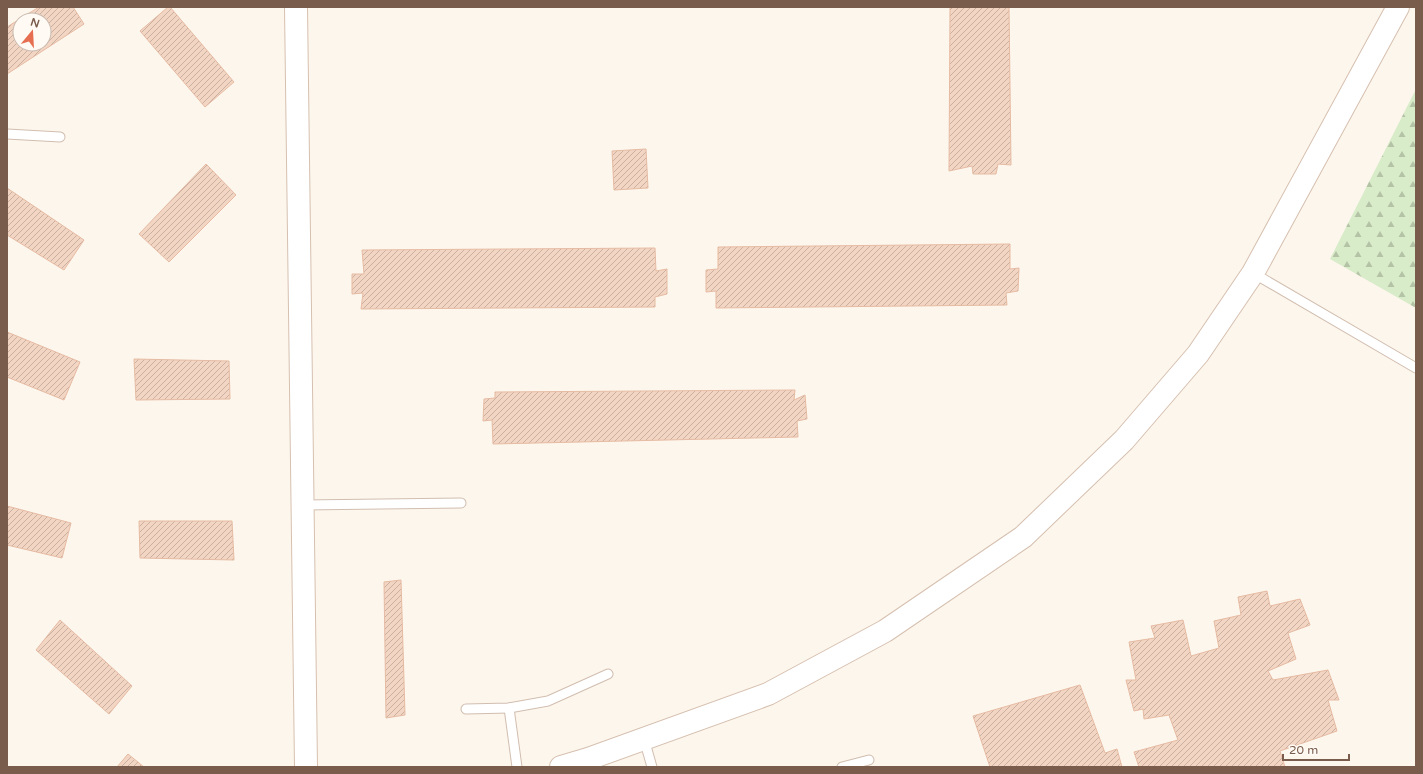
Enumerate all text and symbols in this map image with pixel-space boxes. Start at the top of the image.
north arrow [12,12,52,52]
text: N [29,15,41,31]
scale bar [1283,736,1349,762]
text: 20 m [1289,743,1318,757]

